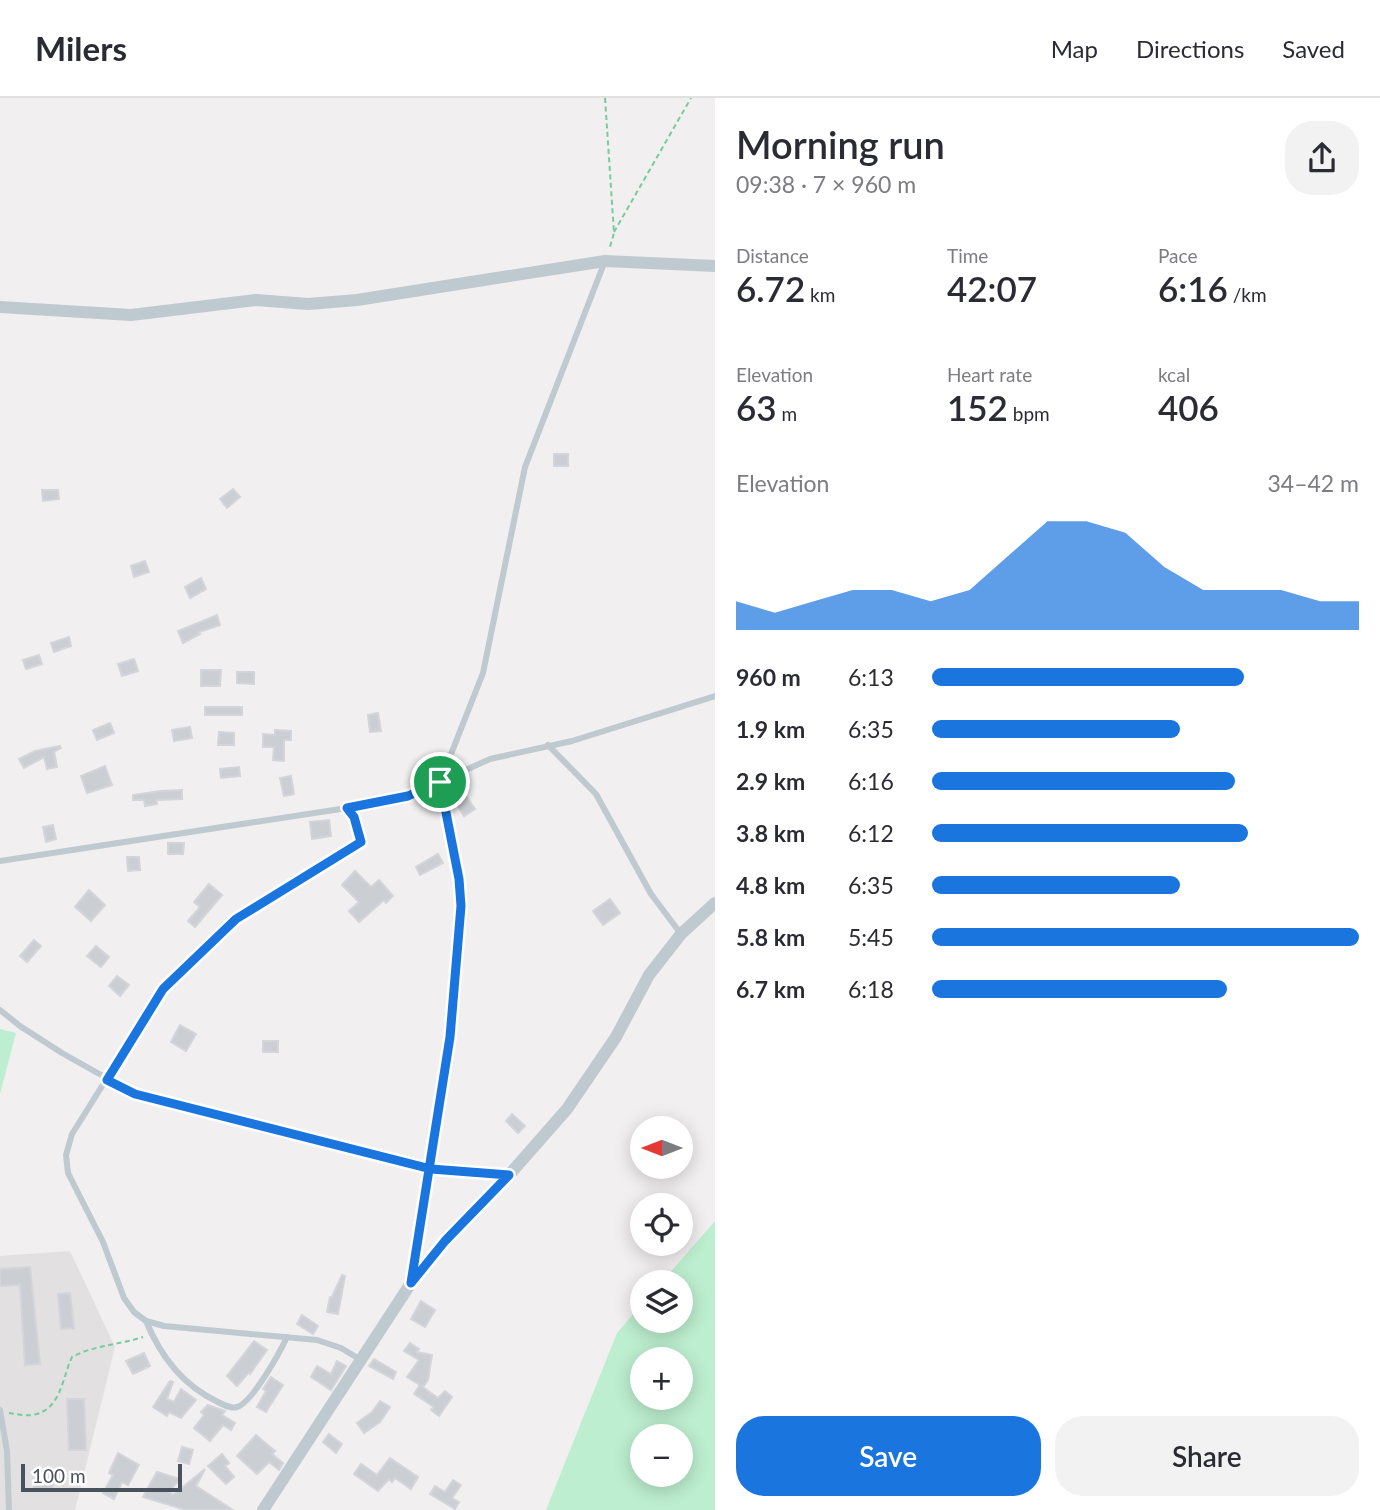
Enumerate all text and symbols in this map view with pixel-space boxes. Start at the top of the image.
text: Milers [35,28,127,68]
text: Map [1051,34,1098,63]
text: Directions [1136,34,1244,63]
text: Saved [1282,34,1345,63]
text: Morning run [736,121,945,167]
button: share [1285,121,1359,195]
text: 09:38 · 7 × 960 m [736,170,916,198]
text: Distance [736,244,809,267]
text: Time [947,244,988,267]
text: Pace [1158,244,1197,267]
text: 6.72 [736,267,805,309]
text: 42:07 [947,267,1037,309]
text: 6:16 [1158,267,1228,309]
text: km [805,283,835,306]
text: /km [1228,283,1267,306]
text: Elevation [736,363,813,386]
text: Heart rate [947,363,1032,386]
text: kcal [1158,363,1190,386]
text: 63 [736,386,777,428]
text: 152 [947,386,1008,428]
text: 406 [1158,386,1219,428]
text: m [777,402,797,425]
text: bpm [1008,402,1050,425]
text: Elevation [736,469,829,497]
text: 34–42 m [1267,469,1359,497]
text: 960 m [736,663,801,691]
text: 6:13 [848,663,894,691]
text: 1.9 km [736,715,805,743]
text: 6:35 [848,715,894,743]
pin [410,752,470,812]
icon: arrive [421,763,459,801]
text: 2.9 km [736,767,805,795]
text: 6:16 [848,767,894,795]
text: 3.8 km [736,819,805,847]
text: 6:12 [848,819,894,847]
text: 4.8 km [736,871,805,899]
text: 6:35 [848,871,894,899]
text: 5.8 km [736,923,805,951]
text: 5:45 [848,923,894,951]
text: 6.7 km [736,975,805,1003]
text: 6:18 [848,975,894,1003]
north arrow [630,1116,693,1180]
map controls [630,1116,693,1487]
button: locate [630,1193,693,1256]
button: layers [630,1270,693,1333]
button: + [630,1347,693,1410]
button: Save [736,1416,1041,1496]
button: Share [1055,1416,1359,1496]
button: − [630,1424,693,1487]
scale bar [21,1461,182,1493]
text: 100 m [32,1464,86,1487]

